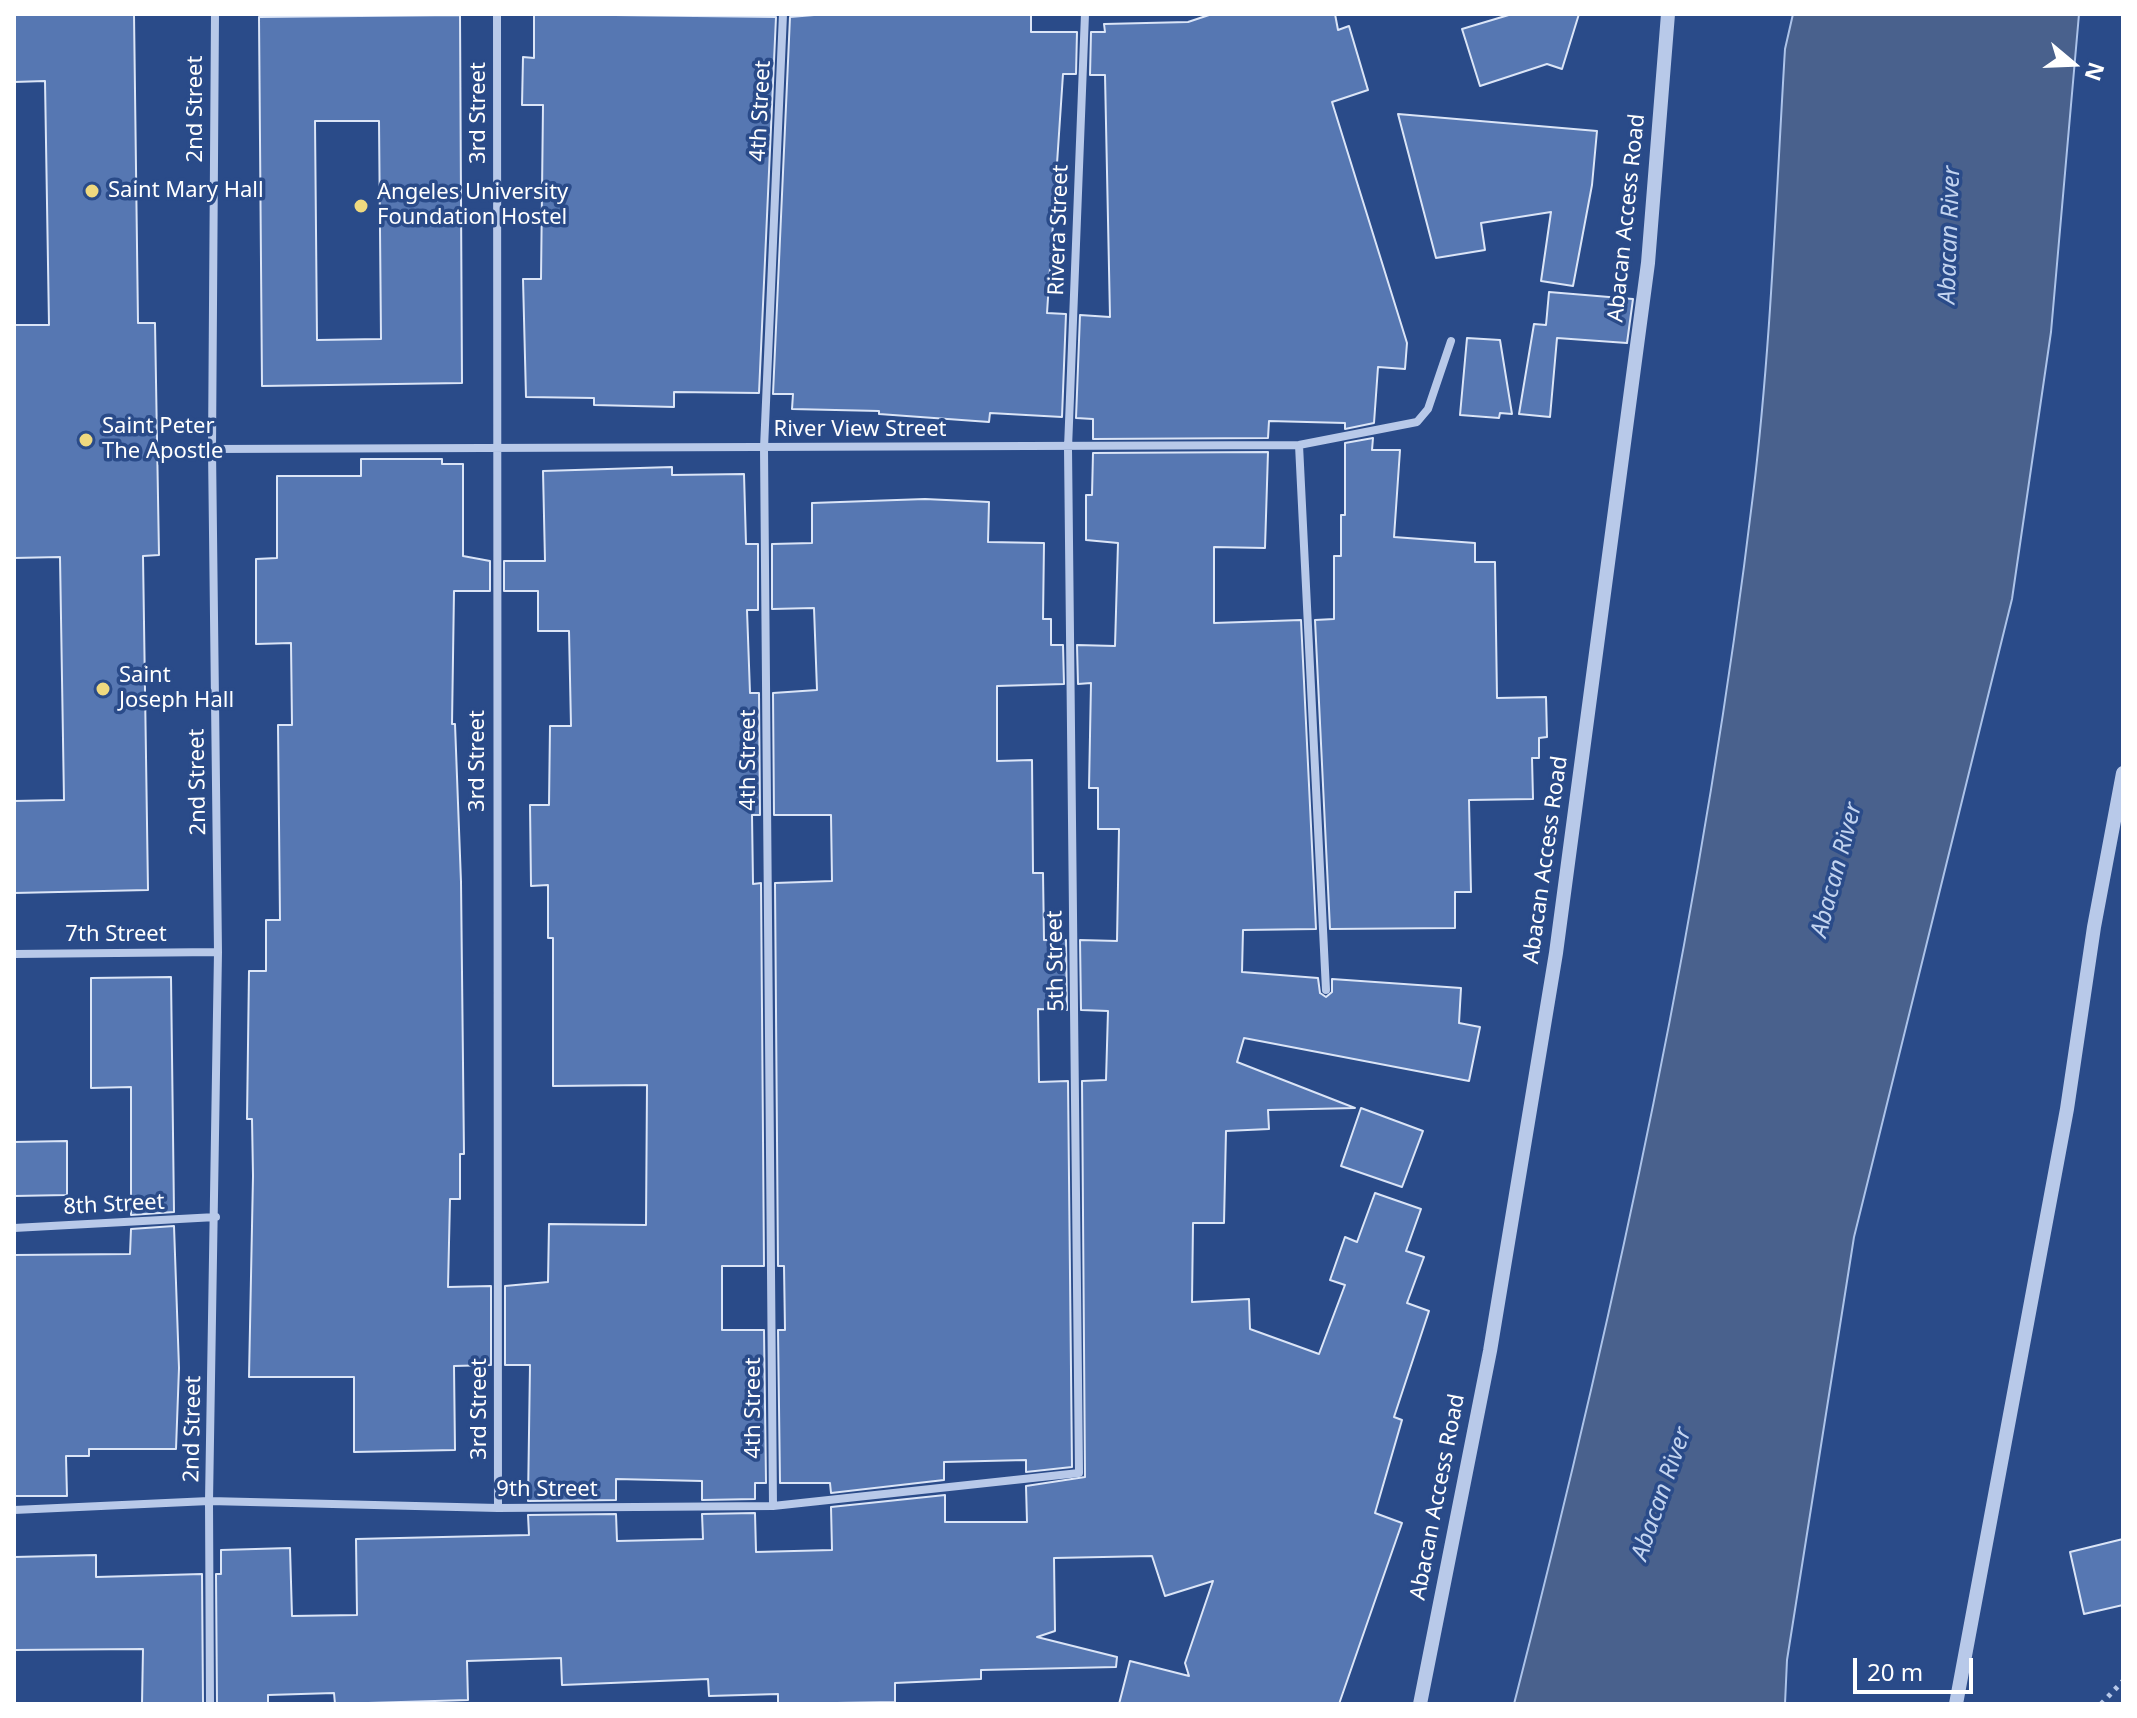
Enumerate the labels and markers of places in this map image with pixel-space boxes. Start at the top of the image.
place label: Saint Mary Hall [108,178,264,204]
place label: Angeles University Foundation Hostel [377,180,568,232]
marker: Saint Mary Hall [83,182,101,200]
marker: Angeles University Foundation Hostel [352,197,370,215]
place label: Saint Peter The Apostle [102,414,223,466]
marker: Saint Peter The Apostle [77,431,95,449]
place label: Saint Joseph Hall [119,663,234,714]
marker: Saint Joseph Hall [94,680,112,698]

